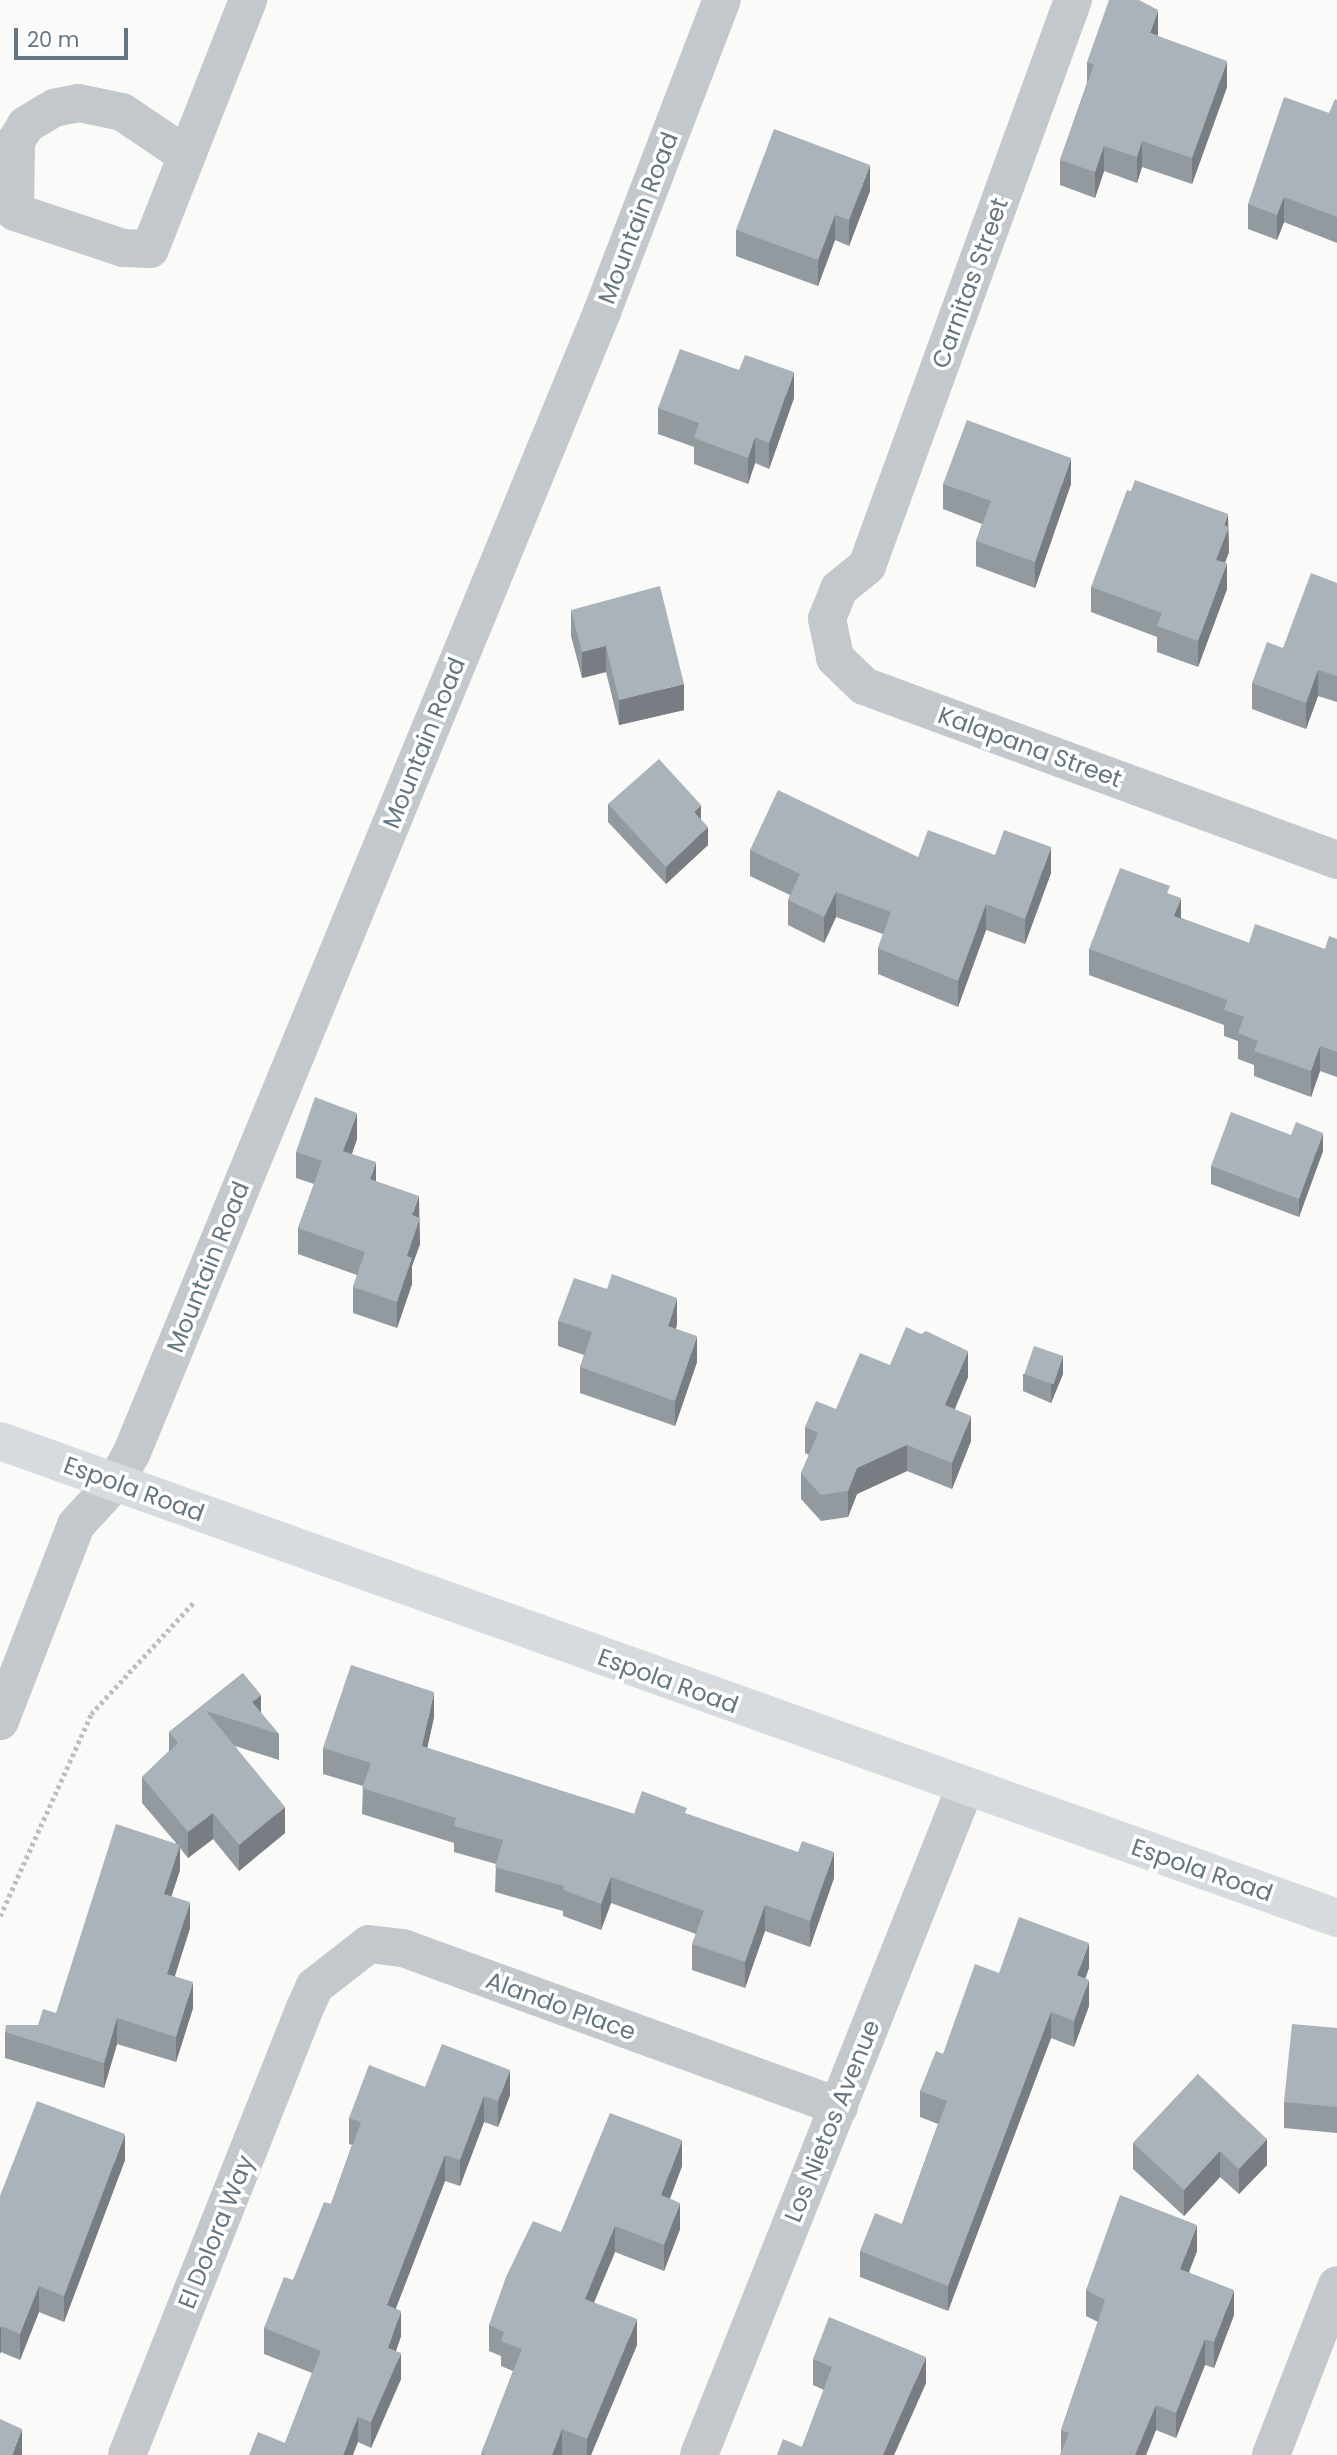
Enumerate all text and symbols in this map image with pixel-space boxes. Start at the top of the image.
scale bar [18,14,131,58]
text: 20 m [27,25,80,54]
street label: Mountain Road [592,128,684,308]
street label: Carnitas Street [926,194,1014,372]
street label: Mountain Road [377,653,471,833]
street label: Kalapana Street [934,700,1126,794]
street label: Mountain Road [161,1177,255,1357]
street label: Espola Road [60,1450,208,1528]
street label: Espola Road [594,1642,742,1720]
street label: Espola Road [1128,1832,1276,1908]
street label: Alando Place [482,1966,640,2046]
street label: Los Nietos Avenue [778,2016,886,2226]
street label: El Dolora Way [172,2151,260,2313]

